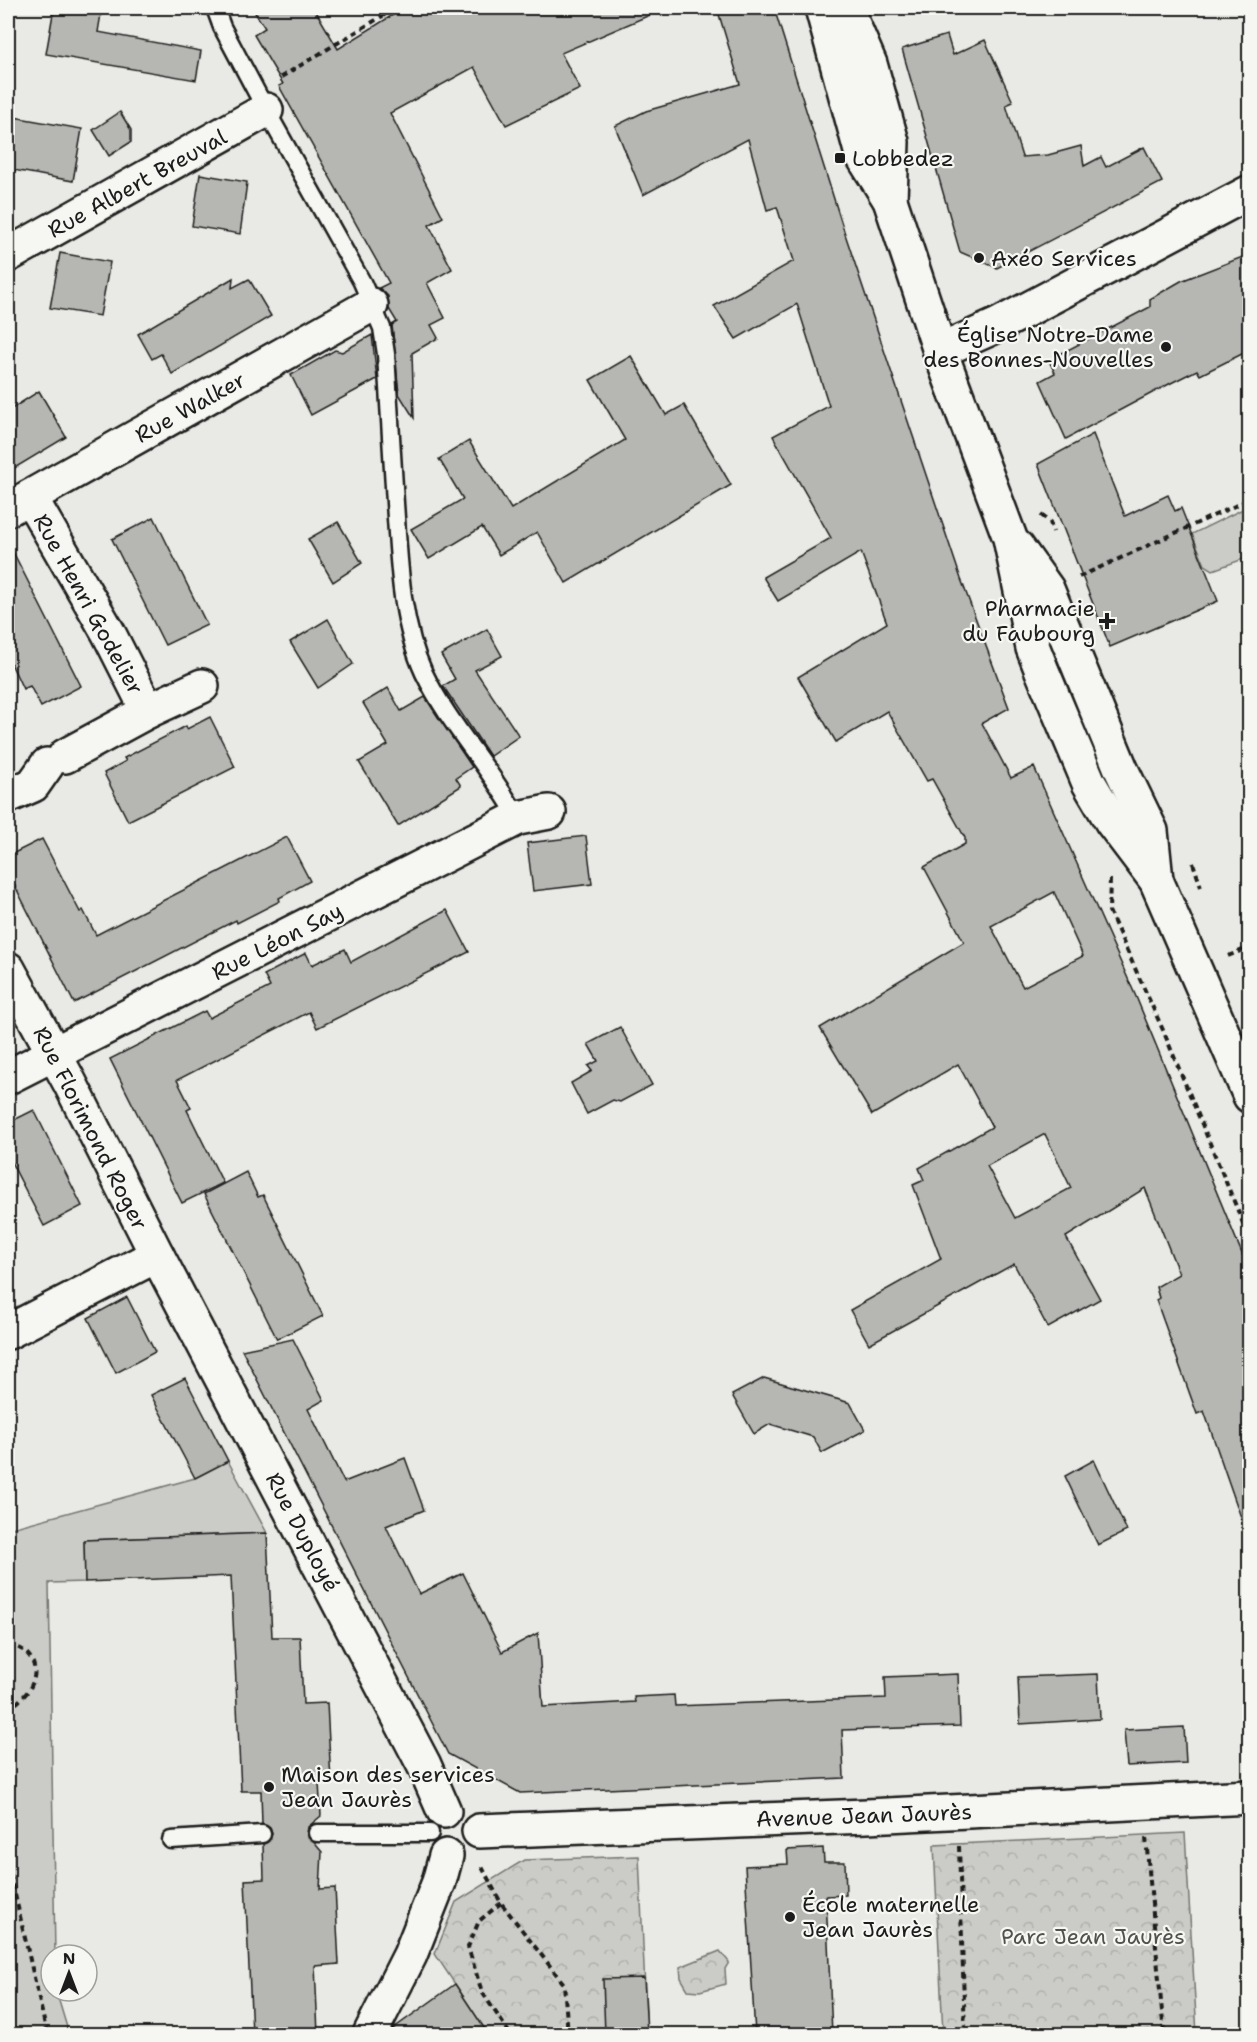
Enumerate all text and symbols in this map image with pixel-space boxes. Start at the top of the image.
street label: Rue Albert Breuval [43,122,232,245]
place label: Lobbedez [852,144,954,173]
marker: Lobbedez [833,151,847,165]
place label: Axéo Services [991,244,1137,273]
marker: Axéo Services [972,251,986,265]
place label: Église Notre-Dame des Bonnes-Nouvelles [923,320,1154,374]
marker: Église Notre-Dame des Bonnes-Nouvelles [1159,340,1173,354]
street label: Rue Walker [130,365,251,450]
street label: Rue Henri Godelier [27,509,150,700]
place label: Pharmacie du Faubourg [962,594,1095,648]
marker: Pharmacie du Faubourg [1100,614,1114,628]
street label: Rue Léon Say [207,896,348,987]
street label: Rue Florimond Roger [27,1022,154,1235]
street label: Rue Duployé [259,1468,346,1597]
place label: Maison des services Jean Jaurès [281,1760,495,1814]
marker: Maison des services Jean Jaurès [262,1780,276,1794]
street label: Avenue Jean Jaurès [755,1797,973,1834]
place label: École maternelle Jean Jaurès [802,1890,980,1944]
marker: École maternelle Jean Jaurès [783,1910,797,1924]
park label: Parc Jean Jaurès [1001,1922,1185,1951]
north arrow [39,1943,99,2003]
text: N [63,1948,75,1969]

